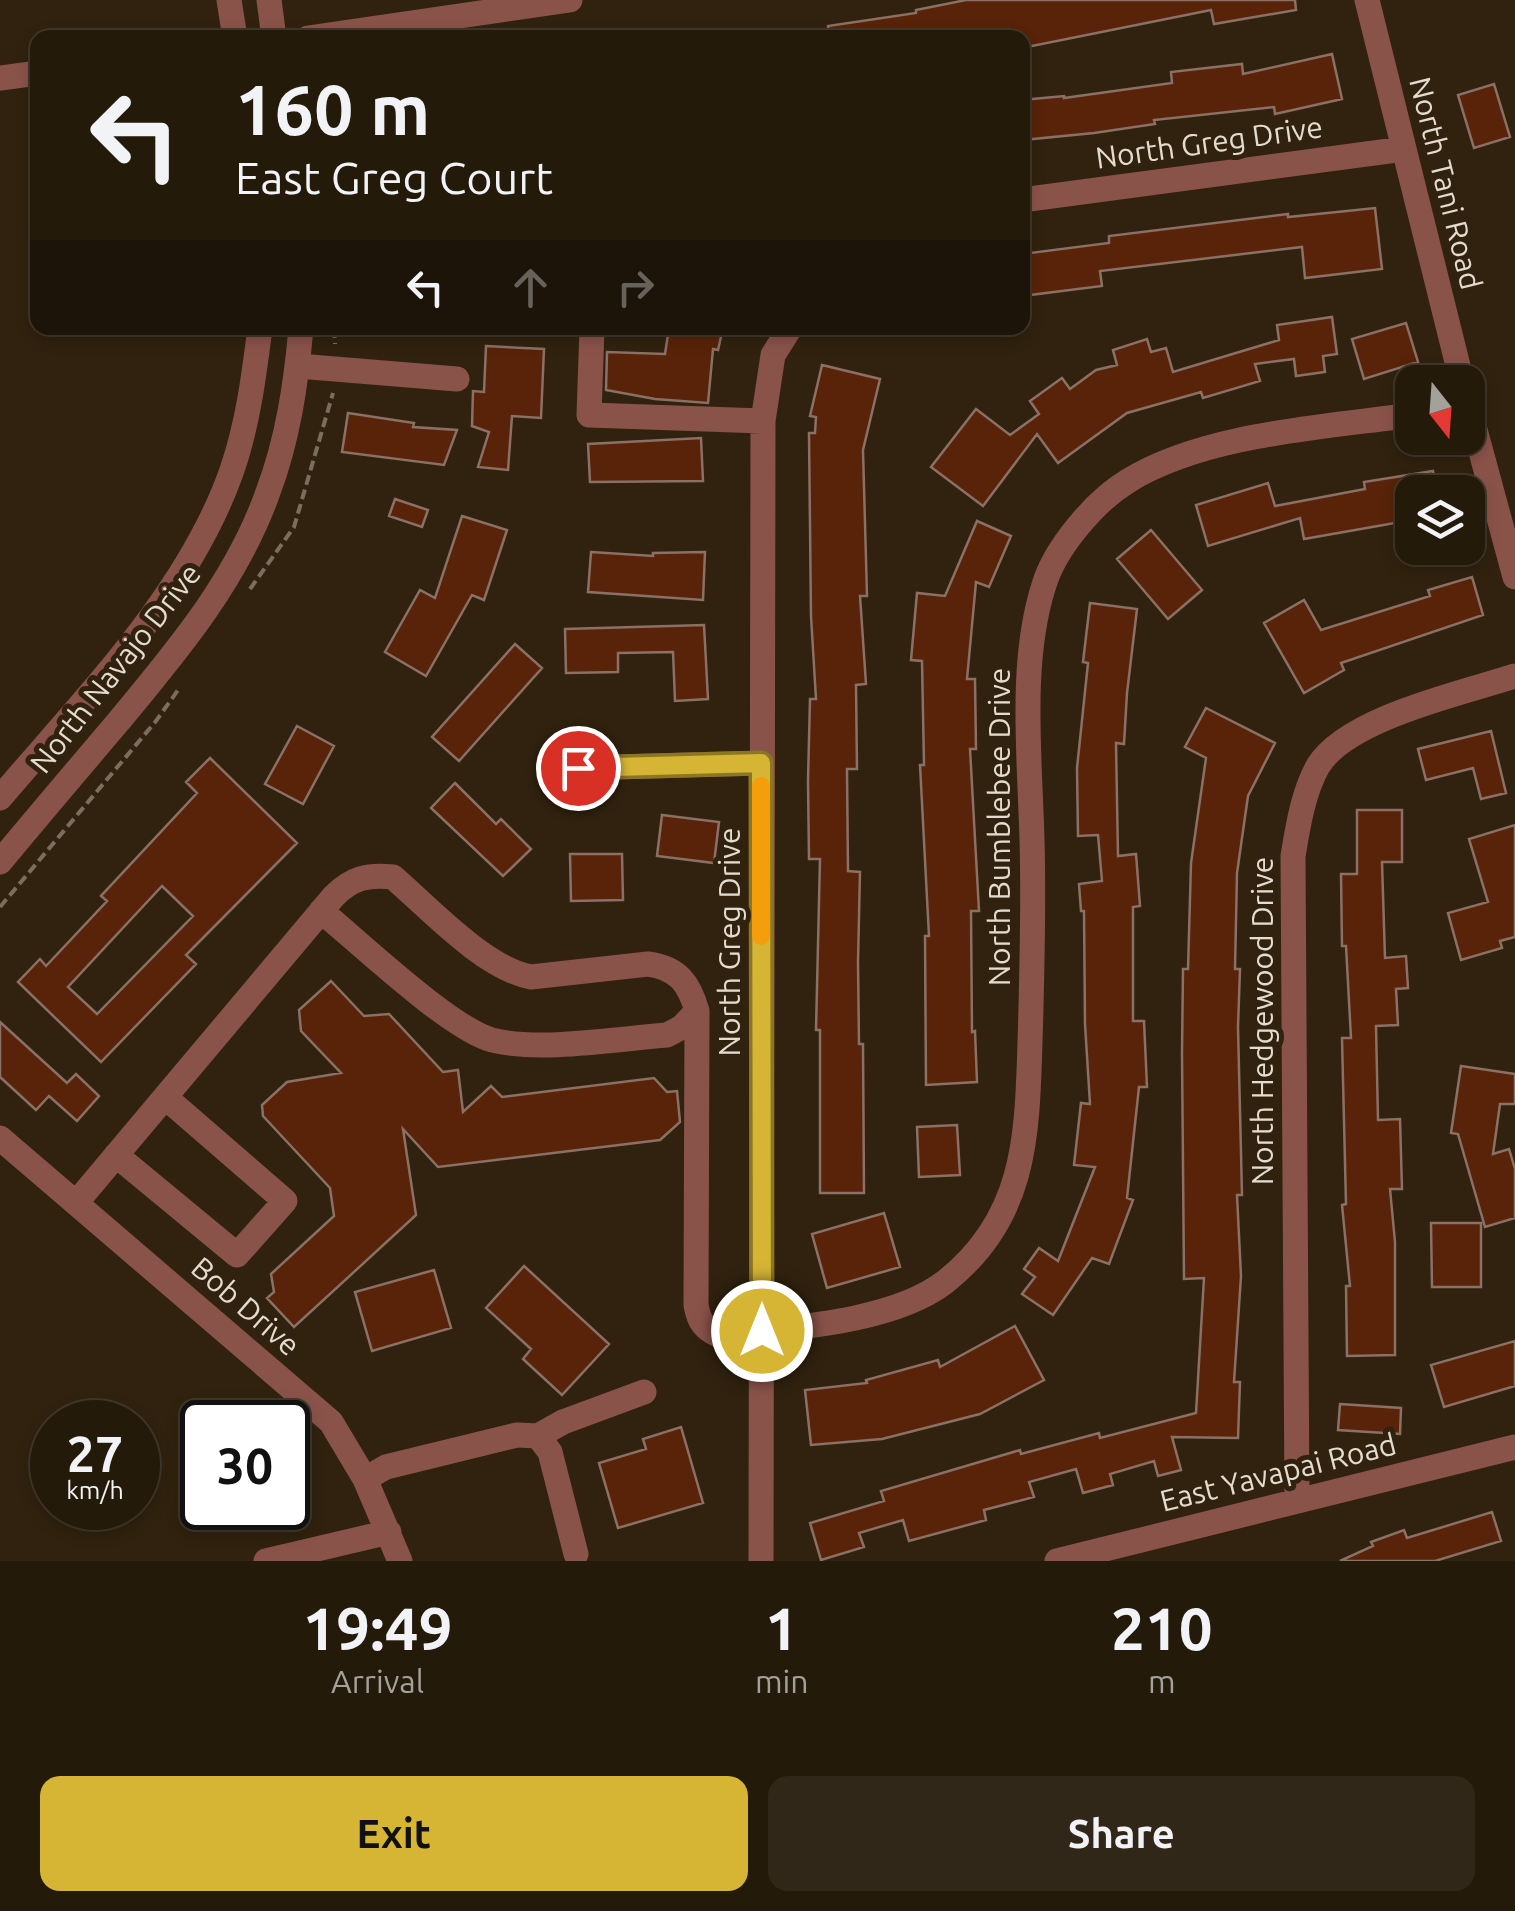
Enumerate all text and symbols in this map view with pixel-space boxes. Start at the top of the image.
icon: left [70,70,200,200]
text: 160 m [235,70,430,148]
street label: North Tani Road [1403,73,1489,293]
street label: North Greg Drive [1093,109,1325,175]
text: East Greg Court [235,152,553,203]
icon: left [398,260,453,315]
icon: ahead [503,260,558,315]
icon: right [608,260,663,315]
north arrow [1395,365,1485,455]
map controls [1395,365,1485,565]
button: layers [1395,475,1485,565]
street label: North Navajo Drive [23,557,207,779]
street label: North Bumblebee Drive [982,668,1016,986]
pin [536,726,621,811]
icon: arrive [551,741,606,796]
street label: North Greg Drive [712,828,746,1056]
street label: North Hedgewood Drive [1245,857,1279,1185]
street label: Bob Drive [185,1250,307,1362]
position arrow [710,1279,814,1383]
speed limit sign: 30 [180,1400,310,1530]
text: 27 [67,1425,123,1481]
street label: East Yavapai Road [1157,1426,1399,1518]
text: km/h [66,1476,124,1504]
text: 19:49 [302,1594,453,1661]
text: 1 [765,1594,799,1661]
text: 210 [1111,1594,1213,1661]
text: Arrival [331,1663,424,1699]
text: min [755,1663,809,1699]
text: m [1148,1663,1176,1699]
button: Exit [40,1776,748,1891]
button: Share [768,1776,1475,1891]

